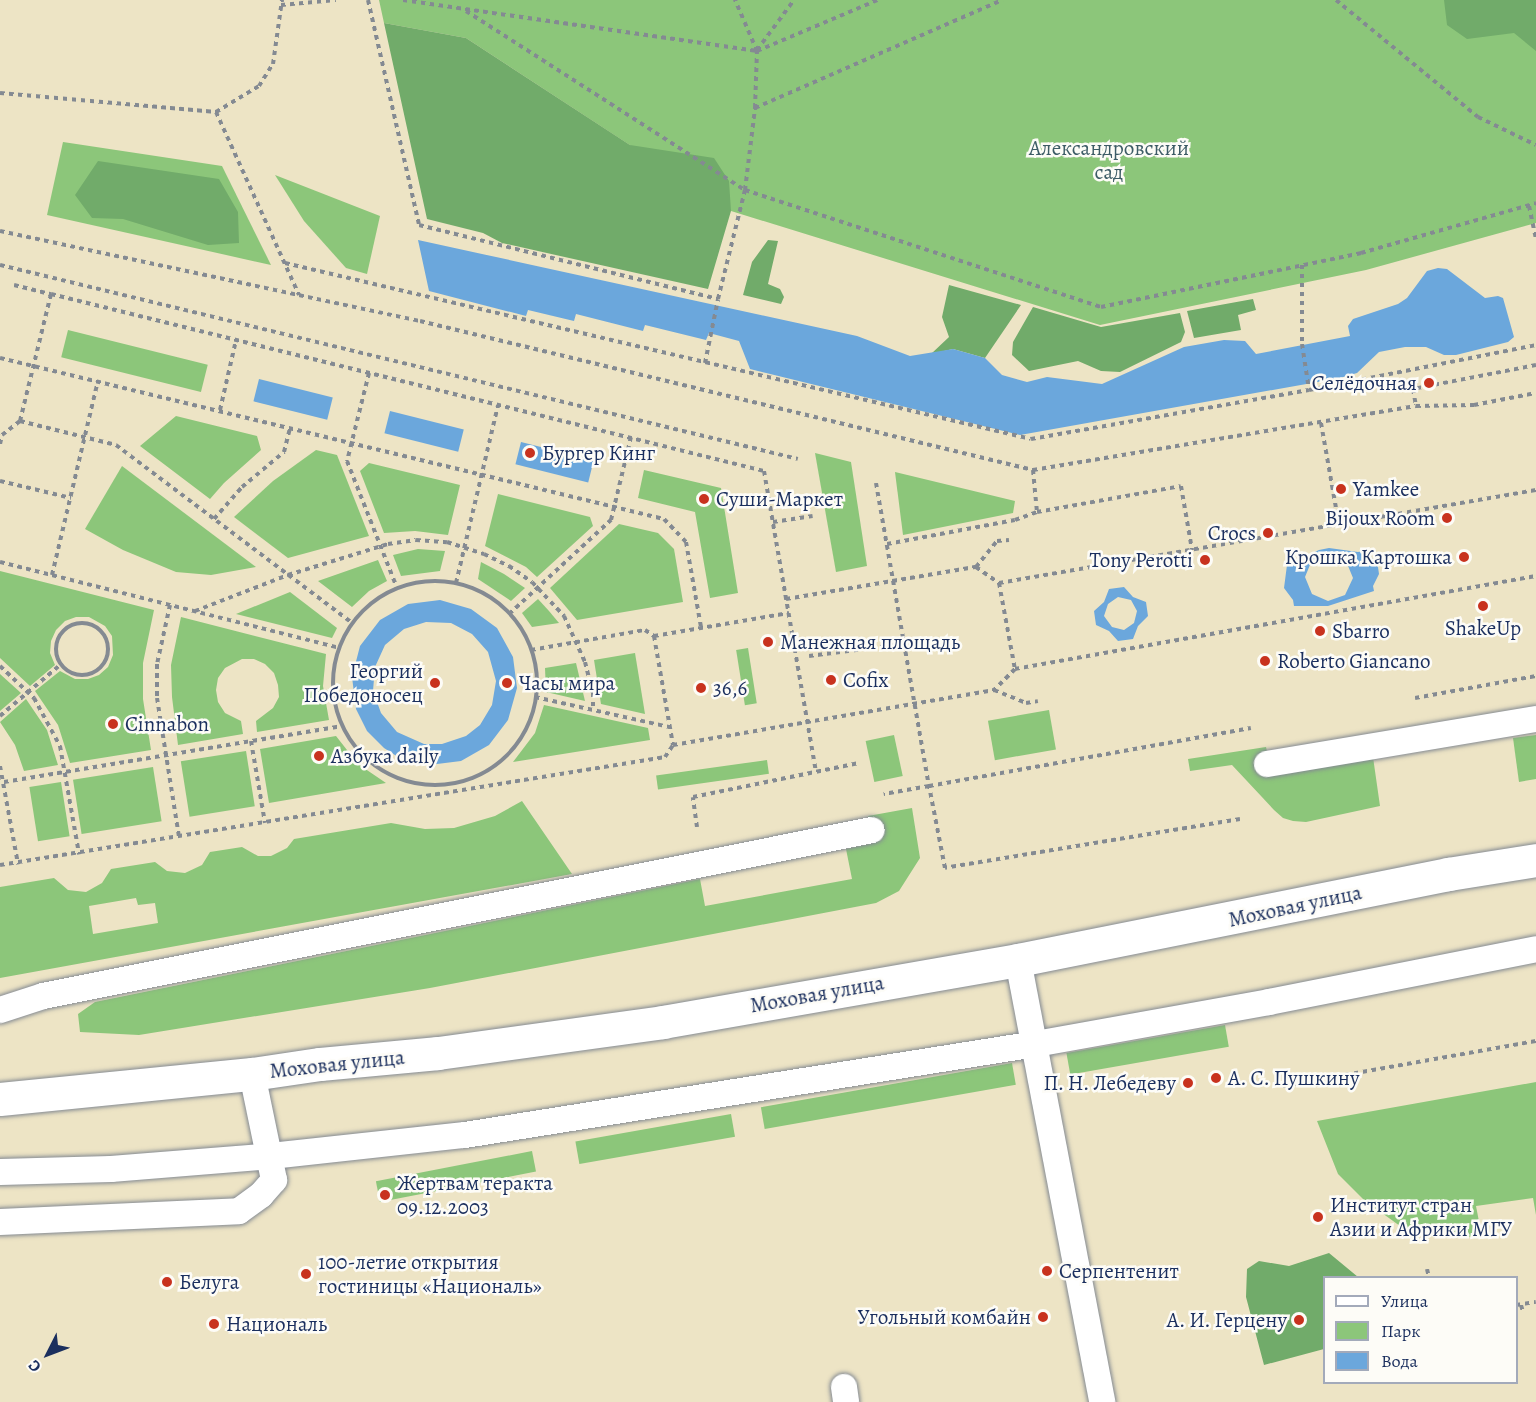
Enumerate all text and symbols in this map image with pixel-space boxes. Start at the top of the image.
park label: Александровский сад [1029,135,1189,185]
place label: Селёдочная [1312,370,1417,396]
marker: Селёдочная [1422,376,1436,390]
place label: Бургер Кинг [542,440,655,466]
marker: Бургер Кинг [523,446,537,460]
place label: Yamkee [1353,476,1419,502]
marker: Yamkee [1334,482,1348,496]
place label: Суши-Маркет [716,486,843,512]
marker: Суши-Маркет [697,492,711,506]
place label: Bijoux Room [1325,505,1435,531]
marker: Bijoux Room [1440,511,1454,525]
place label: Crocs [1208,520,1256,546]
marker: Crocs [1261,526,1275,540]
place label: Крошка Картошка [1285,544,1452,570]
place label: Tony Perotti [1090,547,1193,573]
marker: Крошка Картошка [1457,550,1471,564]
marker: Tony Perotti [1198,553,1212,567]
marker: ShakeUp [1476,599,1490,613]
place label: ShakeUp [1445,615,1521,641]
place label: Sbarro [1332,618,1390,644]
marker: Sbarro [1313,624,1327,638]
place label: Манежная площадь [780,629,960,655]
marker: Манежная площадь [761,635,775,649]
place label: Roberto Giancano [1277,648,1431,674]
marker: Roberto Giancano [1258,654,1272,668]
place label: Георгий Победоносец [303,658,423,708]
place label: Cofix [843,667,888,693]
place label: Часы мира [519,670,615,696]
marker: Cofix [824,673,838,687]
place label: 36,6 [713,675,747,701]
marker: Георгий Победоносец [428,676,442,690]
marker: Часы мира [500,676,514,690]
marker: 36,6 [694,681,708,695]
place label: Cinnabon [125,711,209,737]
marker: Cinnabon [106,717,120,731]
place label: Азбука daily [331,743,438,769]
marker: Азбука daily [312,749,326,763]
street label: Моховая улица [1226,880,1364,932]
street label: Моховая улица [748,970,886,1018]
street label: Моховая улица [268,1044,406,1084]
place label: А. С. Пушкину [1228,1065,1360,1091]
place label: П. Н. Лебедеву [1043,1070,1176,1096]
marker: А. С. Пушкину [1209,1071,1223,1085]
marker: П. Н. Лебедеву [1181,1076,1195,1090]
place label: Жертвам теракта 09.12.2003 [397,1170,553,1220]
marker: Жертвам теракта 09.12.2003 [378,1188,392,1202]
place label: Институт стран Азии и Африки МГУ [1330,1192,1512,1242]
marker: Институт стран Азии и Африки МГУ [1311,1210,1325,1224]
place label: 100-летие открытия гостиницы «Националь» [318,1249,542,1299]
place label: Серпентенит [1059,1258,1179,1284]
marker: Серпентенит [1040,1264,1054,1278]
marker: 100-летие открытия гостиницы «Националь» [299,1267,313,1281]
place label: Белуга [179,1269,239,1295]
marker: Белуга [160,1275,174,1289]
legend [1323,1276,1518,1384]
text: Улица [1381,1289,1428,1313]
place label: Угольный комбайн [858,1304,1031,1330]
place label: А. И. Герцену [1166,1307,1287,1333]
marker: Угольный комбайн [1036,1310,1050,1324]
place label: Националь [226,1311,327,1337]
marker: А. И. Герцену [1292,1313,1306,1327]
marker: Националь [207,1317,221,1331]
text: Парк [1381,1319,1421,1343]
north arrow [18,1324,78,1384]
text: Вода [1381,1349,1418,1373]
text: С [23,1355,46,1377]

